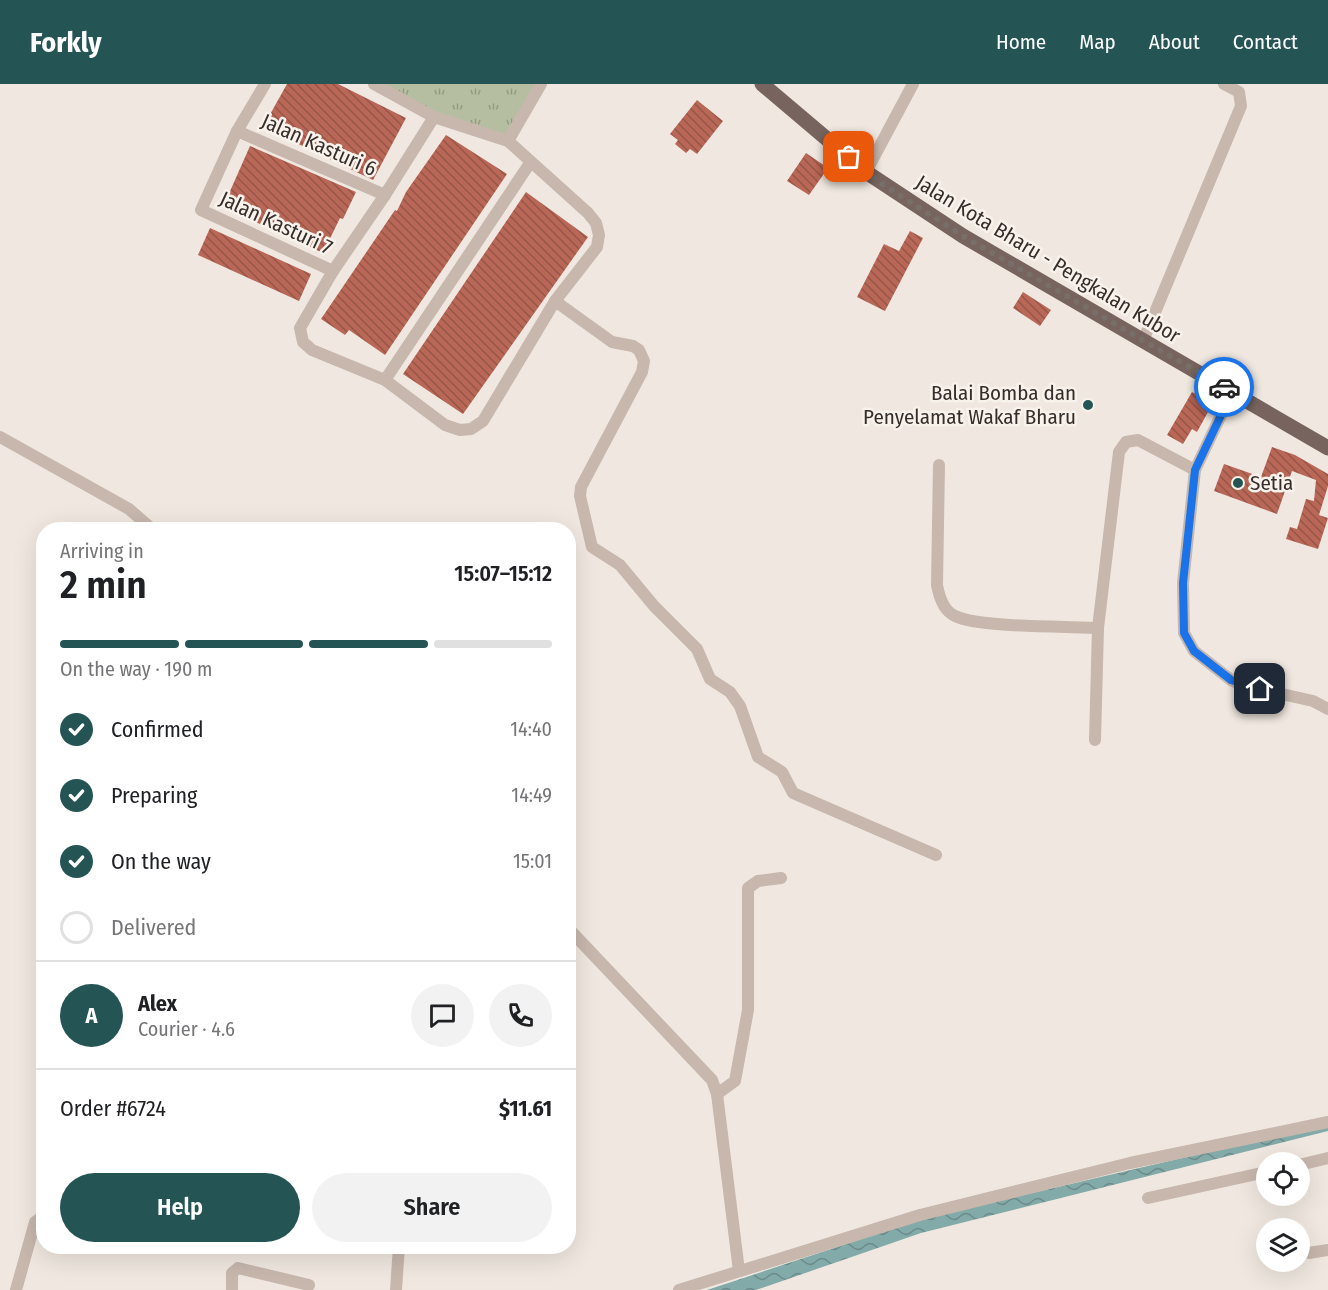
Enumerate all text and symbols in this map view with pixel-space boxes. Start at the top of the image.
text: Forkly [30,26,102,59]
text: Home [996,29,1046,55]
text: Map [1079,29,1116,55]
text: About [1149,29,1200,55]
text: Contact [1233,29,1298,55]
street label: Jalan Kasturi 6 [257,108,381,182]
pin [823,131,874,182]
icon: bag [832,140,865,173]
street label: Jalan Kota Bharu - Pengkalan Kubor [911,169,1186,349]
street label: Jalan Kasturi 7 [215,186,337,260]
courier [1194,357,1254,417]
icon: car [1208,371,1241,404]
place label: Balai Bomba dan Penyelamat Wakaf Bharu [863,380,1076,430]
marker: Balai Bomba dan Penyelamat Wakaf Bharu [1081,398,1095,412]
place label: Setia [1250,470,1293,496]
marker: Setia [1231,476,1245,490]
text: Arriving in [60,539,144,563]
text: 15:07–15:12 [454,560,552,587]
text: 2 min [60,562,147,608]
text: On the way · 190 m [60,657,212,681]
pin [1234,663,1285,714]
icon: home [1243,672,1276,705]
icon: check [60,713,93,746]
text: Confirmed [111,716,204,743]
text: 14:40 [510,717,552,741]
icon: check [60,779,93,812]
text: Preparing [111,782,197,809]
text: 14:49 [511,783,552,807]
icon: check [60,845,93,878]
text: On the way [111,848,211,875]
text: 15:01 [513,849,552,873]
text: Delivered [111,914,196,941]
button: chat [411,984,474,1047]
button: phone [489,984,552,1047]
text: Alex [138,990,177,1017]
text: A [86,1002,97,1029]
text: Courier · 4.6 [138,1017,235,1041]
text: Order #6724 [60,1095,166,1122]
text: $11.61 [499,1095,552,1122]
map controls [1256,1152,1310,1272]
button: locate [1256,1152,1310,1206]
button: Help [60,1173,300,1242]
button: Share [312,1173,552,1242]
button: layers [1256,1218,1310,1272]

